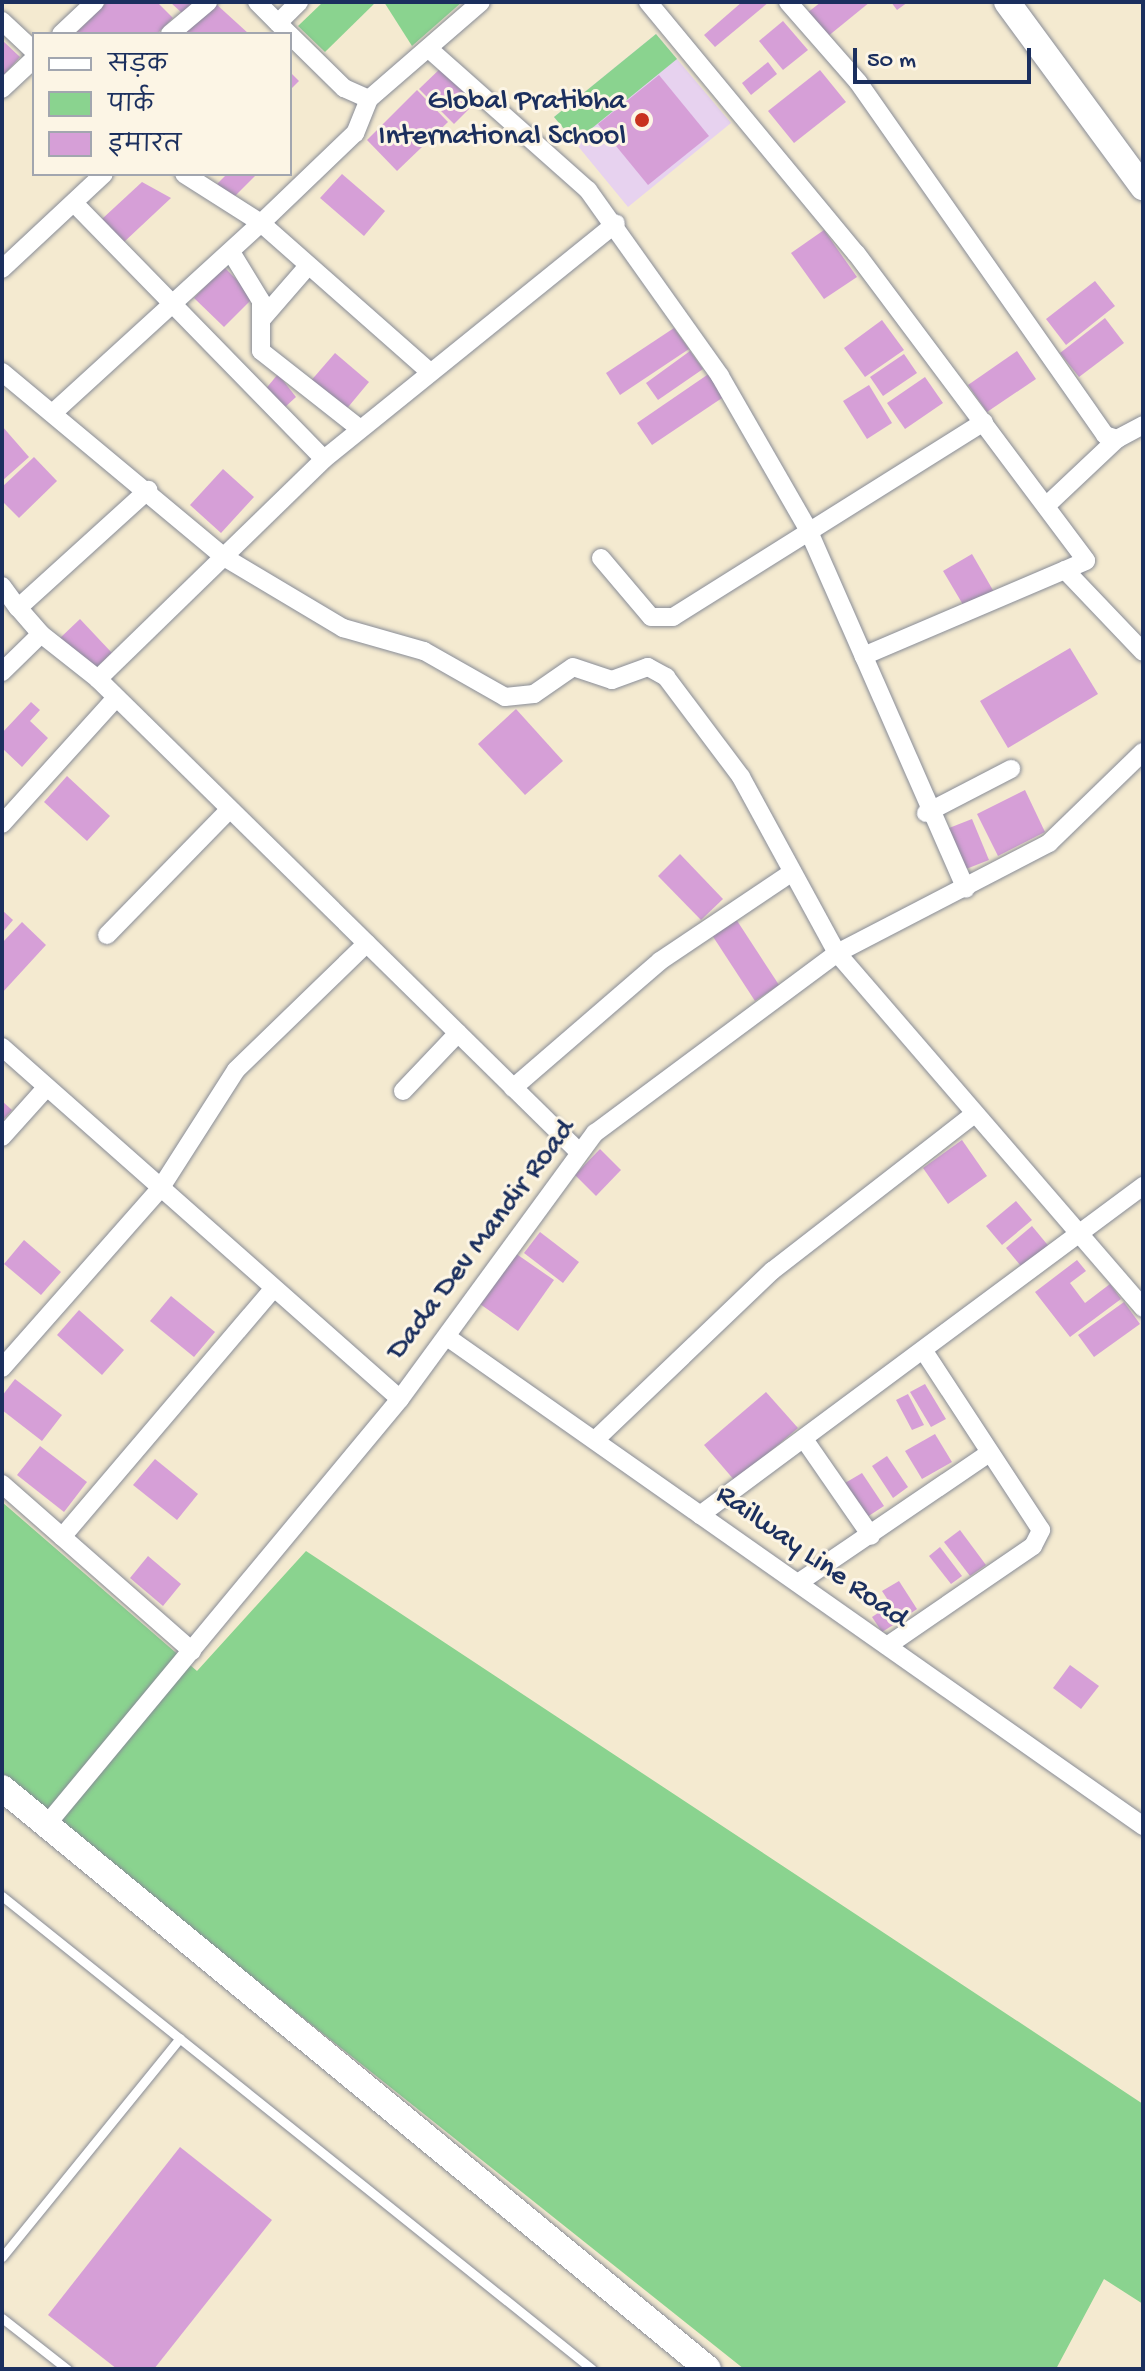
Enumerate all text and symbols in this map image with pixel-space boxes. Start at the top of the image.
legend [32,32,292,176]
scale bar [857,32,1035,82]
text: 50 m [867,47,916,76]
text: सड़क [108,52,167,81]
place label: Global Pratibha International School [378,85,626,156]
text: पार्क [108,92,153,121]
marker: Global Pratibha International School [633,111,651,129]
text: इमारत [108,132,181,161]
street label: Dada Dev Mandir Road [381,1114,585,1368]
street label: Railway Line Road [708,1478,914,1638]

